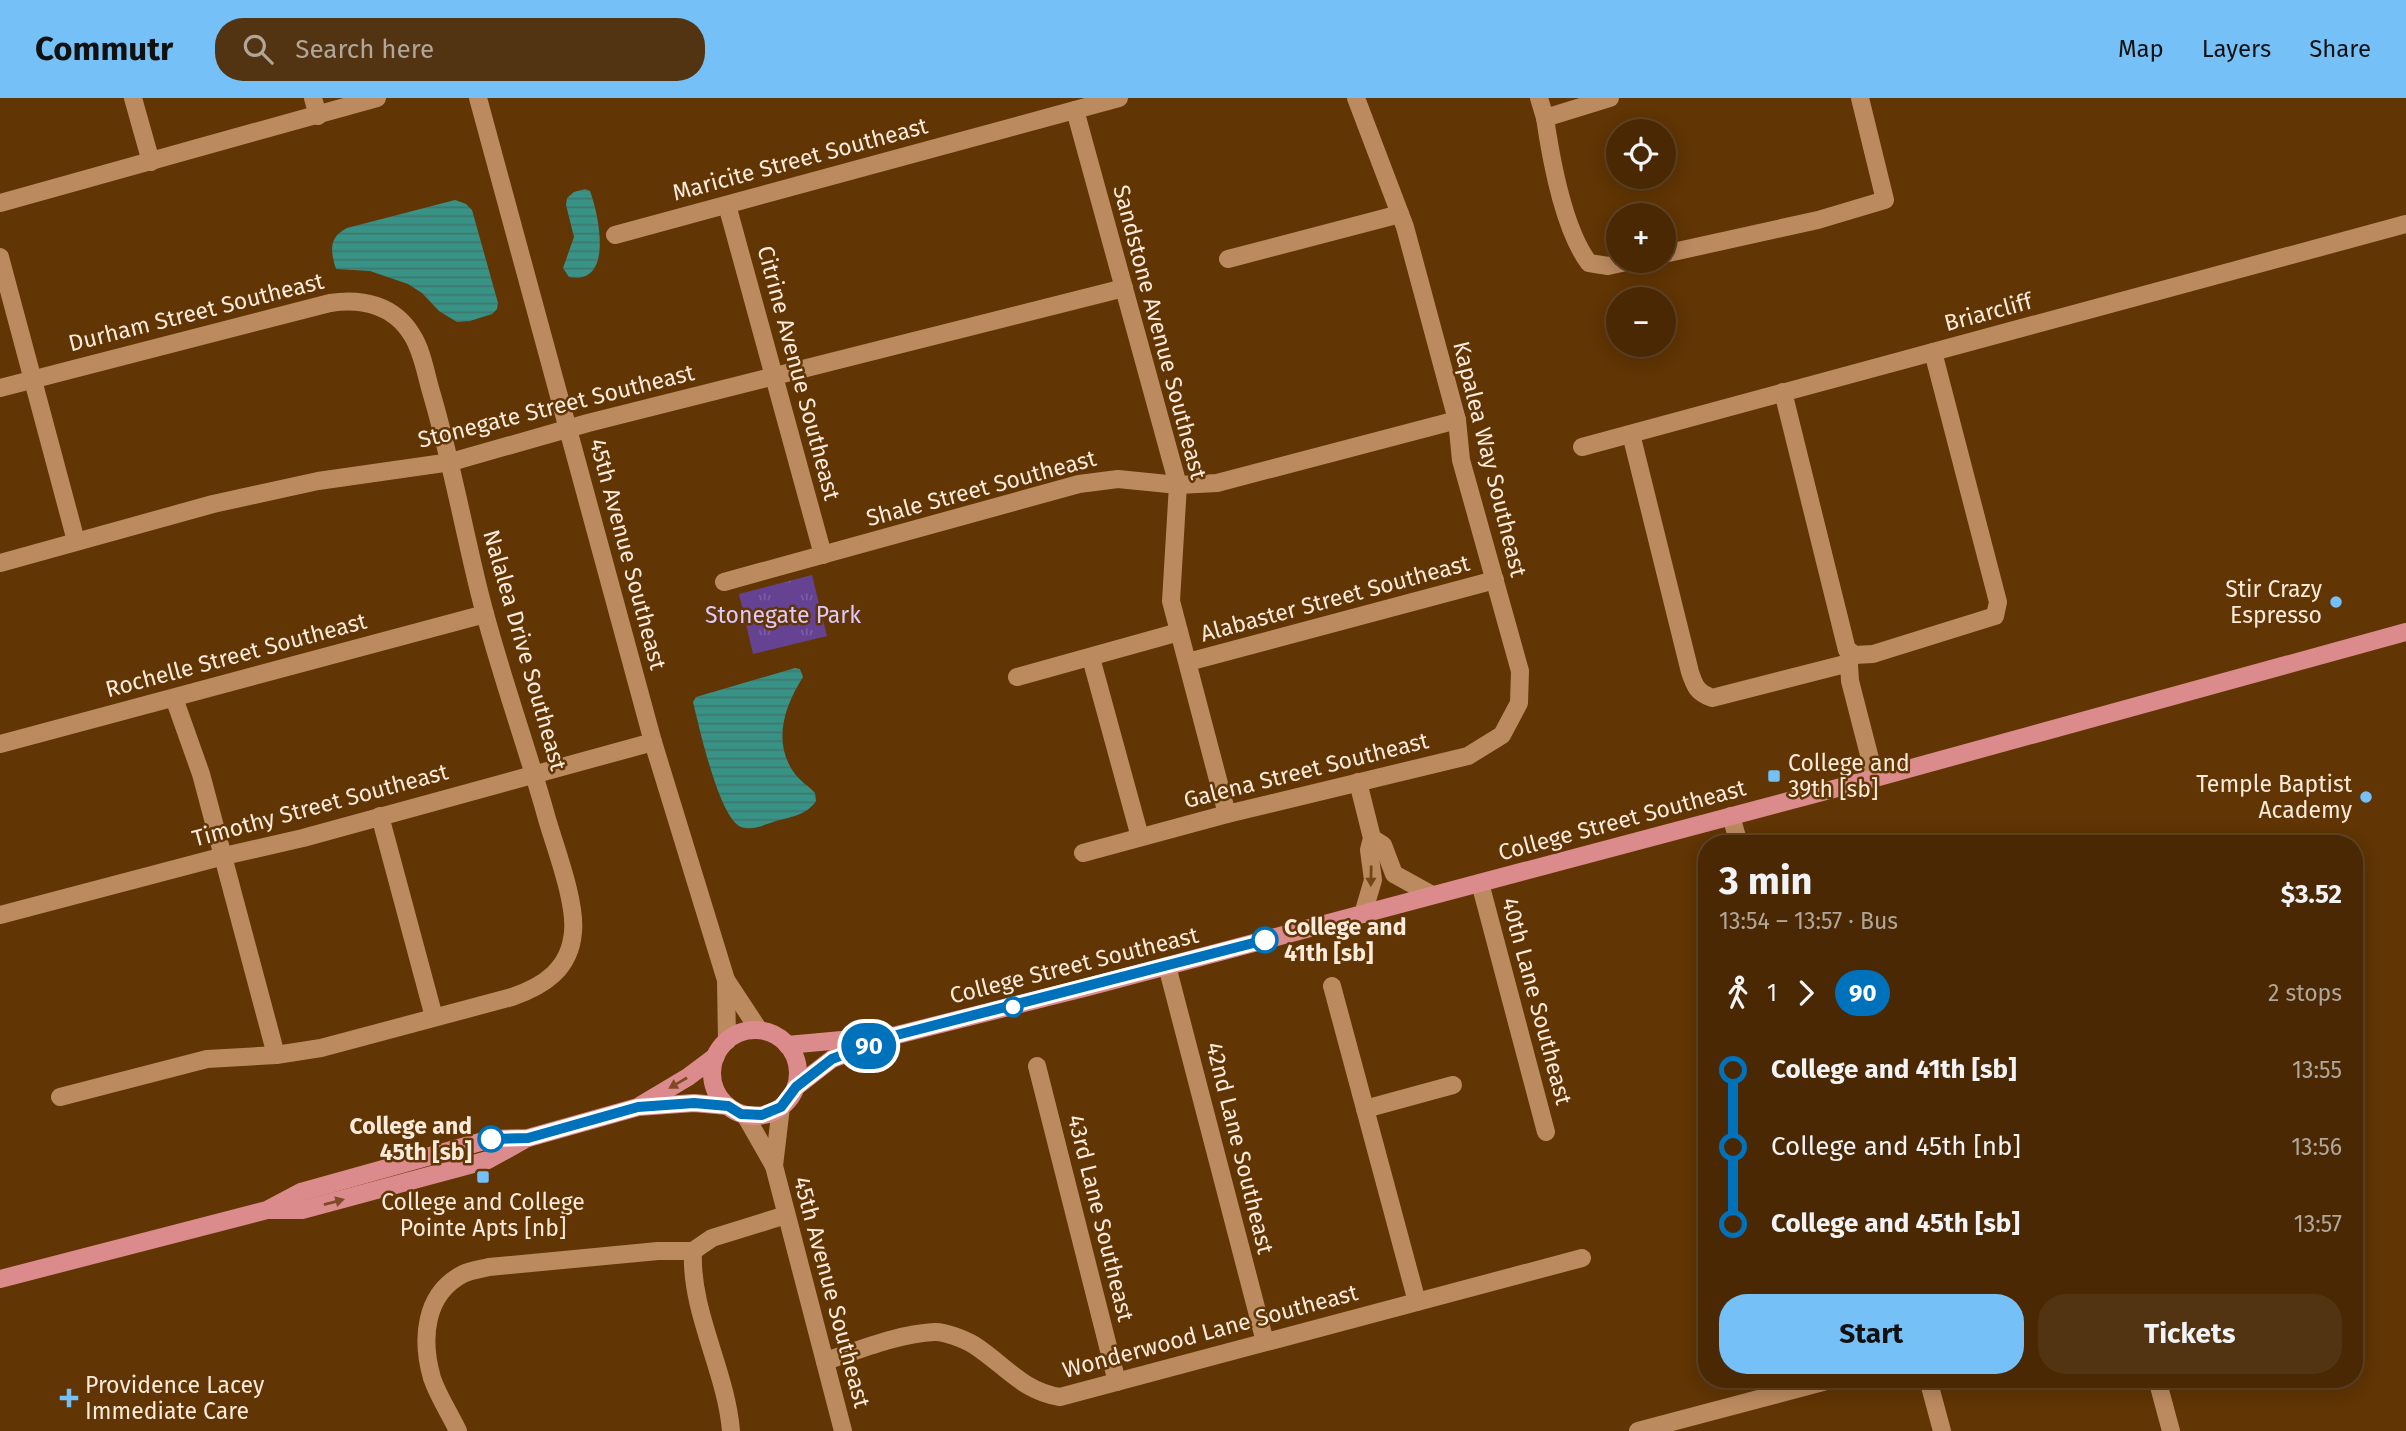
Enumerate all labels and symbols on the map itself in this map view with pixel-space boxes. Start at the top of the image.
street label: Maricite Street Southeast [669,111,931,207]
street label: Sandstone Avenue Southeast [1107,182,1213,483]
street label: Citrine Avenue Southeast [752,243,847,504]
street label: Durham Street Southeast [65,267,327,357]
street label: Briarcliff [1941,286,2037,337]
street label: Kapalea Way Southeast [1447,338,1533,580]
street label: Stonegate Street Southeast [415,358,698,454]
street label: 45th Avenue Southeast [584,435,673,673]
street label: Shale Street Southeast [863,444,1100,532]
street label: Nalalea Drive Southeast [477,526,573,774]
street label: Alabaster Street Southeast [1197,548,1473,647]
place label: Stir Crazy Espresso [2225,575,2323,629]
marker: Stir Crazy Espresso [2328,594,2344,610]
park label: Stonegate Park [705,601,861,629]
street label: Rochelle Street Southeast [102,606,370,703]
street label: Galena Street Southeast [1181,726,1432,814]
place label: College and 39th [sb] [1788,749,1910,803]
street label: Timothy Street Southeast [189,757,452,853]
marker: College and 39th [sb] [1766,768,1782,784]
place label: Temple Baptist Academy [2196,770,2353,824]
street label: College Street Southeast [1495,773,1750,867]
marker: Temple Baptist Academy [2358,789,2374,805]
one-way arrow [1365,865,1376,887]
street label: 40th Lane Southeast [1496,894,1578,1108]
place label: College and 41th [sb] [1284,913,1406,967]
street label: College Street Southeast [947,920,1202,1009]
marker: College and 41th [sb] [1252,927,1278,953]
unlabelled marker [1003,997,1023,1017]
line badge: 90 [838,1023,900,1069]
street label: 42nd Lane Southeast [1200,1039,1280,1257]
one-way arrow [668,1076,687,1089]
place label: College and 45th [sb] [350,1112,472,1166]
street label: 43rd Lane Southeast [1062,1112,1140,1325]
marker: College and 45th [sb] [478,1126,504,1152]
marker: College and College Pointe Apts [nb] [475,1169,491,1185]
street label: 45th Avenue Southeast [788,1173,877,1411]
place label: College and College Pointe Apts [nb] [381,1188,585,1242]
one-way arrow [323,1196,345,1207]
street label: Wonderwood Lane Southeast [1059,1278,1361,1384]
place label: Providence Lacey Immediate Care [85,1371,265,1425]
marker: Providence Lacey Immediate Care [59,1388,79,1408]

